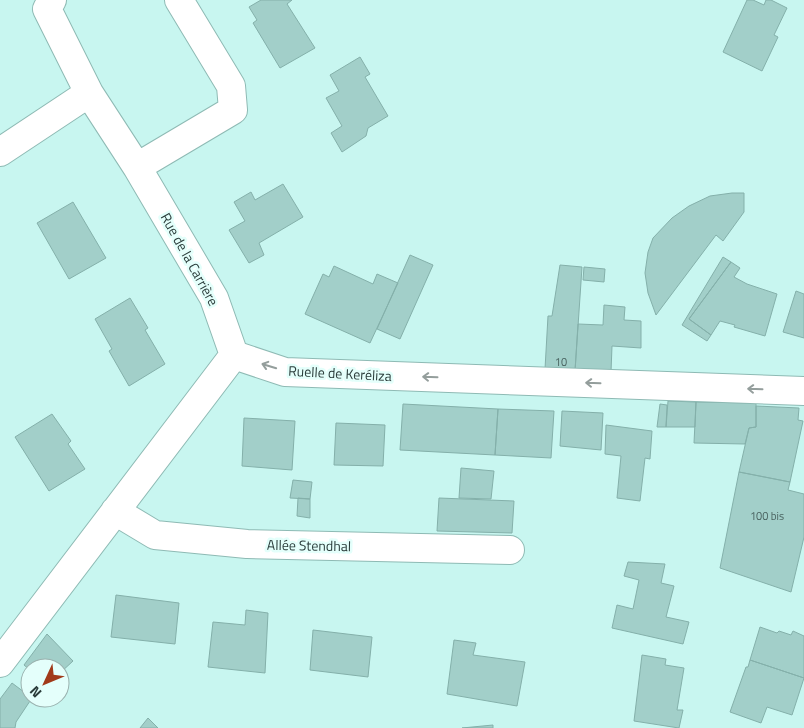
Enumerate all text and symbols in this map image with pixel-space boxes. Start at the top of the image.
street label: Rue de la Carrière [156,209,224,309]
house number: 10 [555,354,567,370]
street label: Ruelle de Keréliza [288,360,392,386]
one-way arrow [261,361,277,371]
one-way arrow [423,372,439,382]
one-way arrow [585,378,602,388]
one-way arrow [748,384,764,394]
house number: 100 bis [750,508,784,524]
street label: Allée Stendhal [267,534,351,556]
north arrow [20,658,70,708]
text: N [24,682,46,703]

